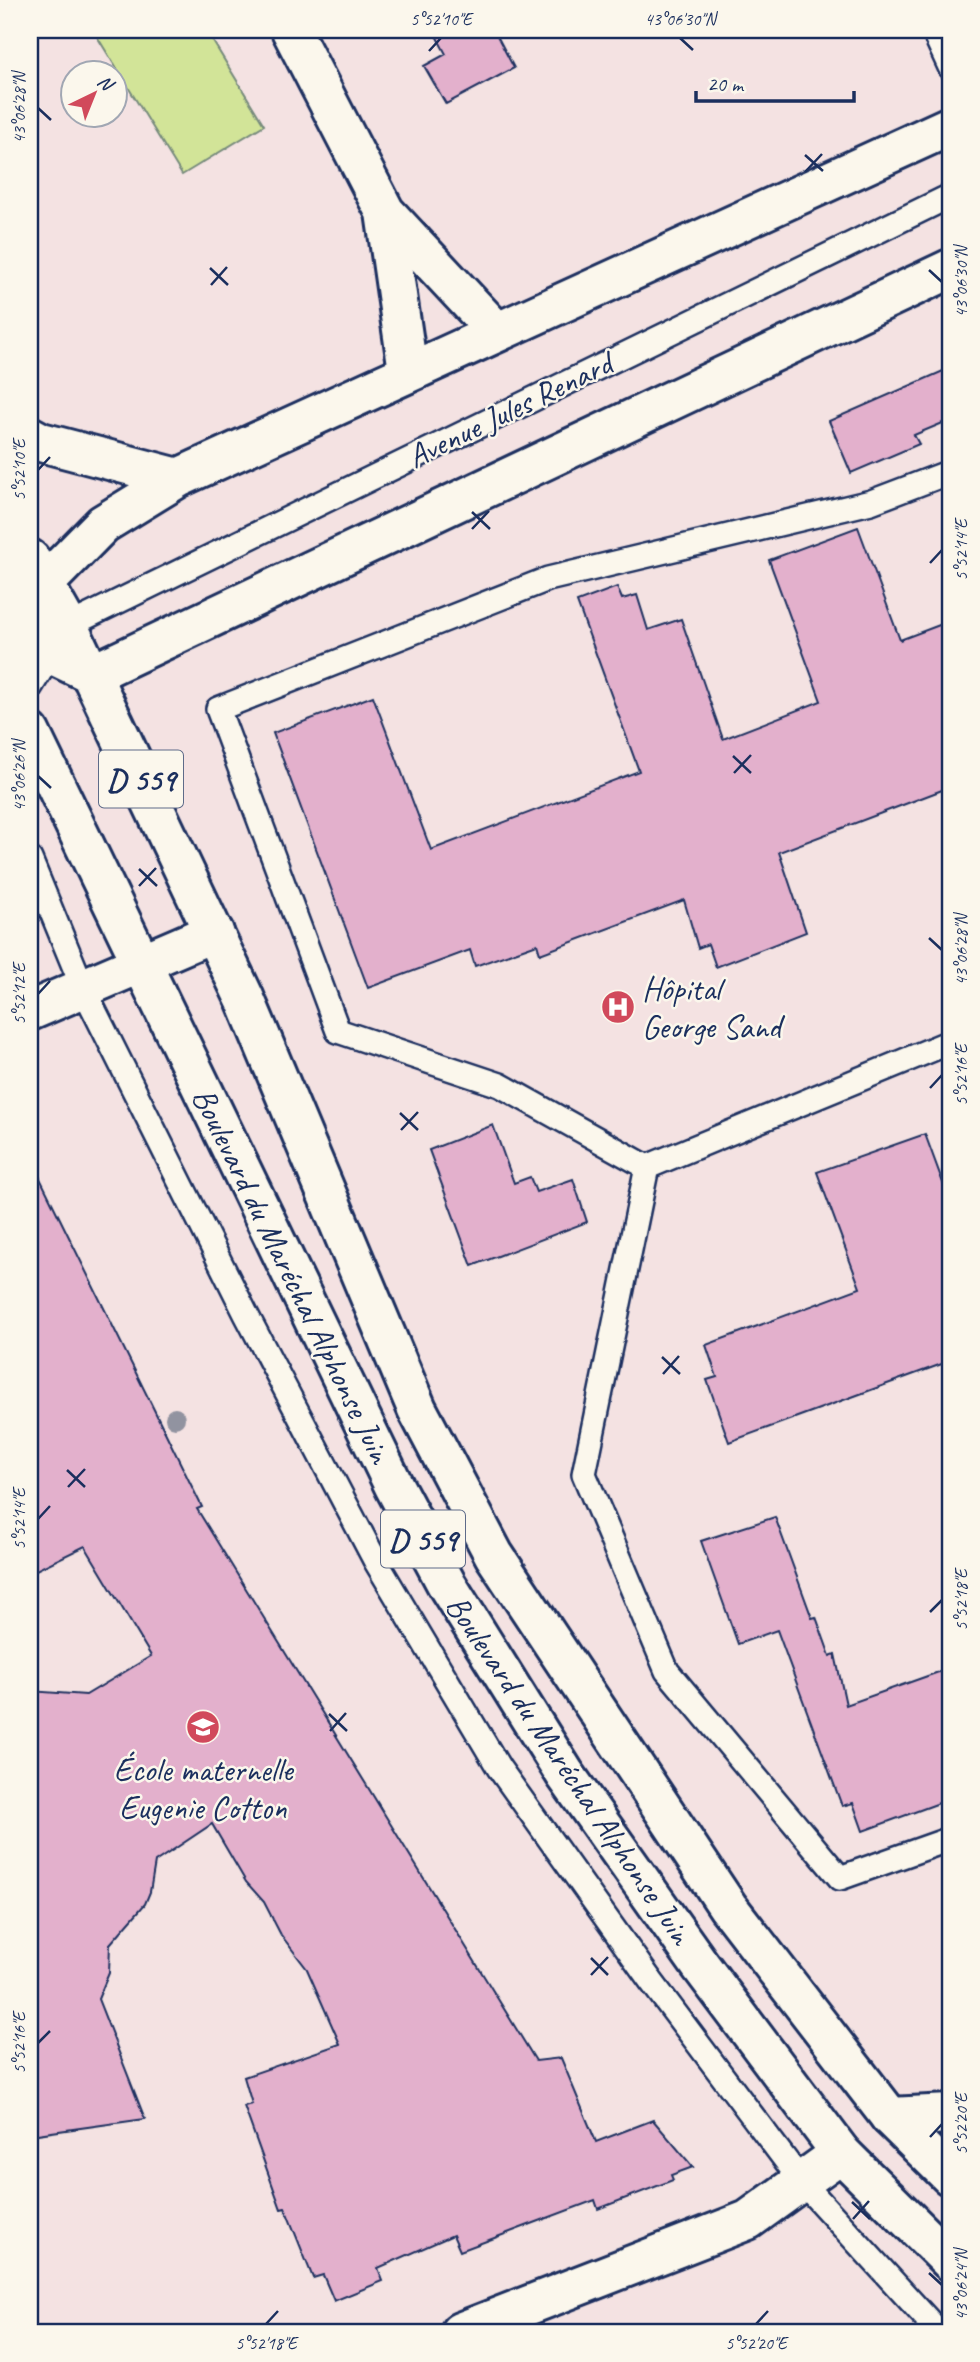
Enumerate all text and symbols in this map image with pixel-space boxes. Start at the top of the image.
text: 5°52'10"E [410,8,474,30]
text: 43°06'30"N [645,8,719,30]
north arrow [60,60,130,130]
scale bar [696,60,854,104]
text: 43°06'28"N [8,69,30,143]
text: N [92,70,120,97]
text: 20 m [707,71,745,97]
text: 43°06'30"N [950,243,972,317]
street label: Avenue Jules Renard [400,340,623,477]
text: 5°52'10"E [8,437,30,501]
text: 5°52'14"E [950,517,972,581]
text: 43°06'26"N [8,737,30,811]
road number: D 559 [99,750,183,808]
text: 43°06'28"N [950,911,972,985]
text: 5°52'12"E [8,961,30,1025]
place label: Hôpital George Sand [642,968,786,1048]
hospital icon: Hôpital George Sand [599,988,637,1026]
text: 5°52'16"E [950,1042,972,1106]
street label: Boulevard du Maréchal Alphonse Juin [183,1081,402,1472]
text: 5°52'14"E [8,1486,30,1550]
road number: D 559 [381,1510,465,1568]
text: 5°52'18"E [950,1567,972,1631]
street label: Boulevard du Maréchal Alphonse Juin [436,1587,703,1954]
school or university icon: École maternelle Eugenie Cotton [184,1708,222,1746]
place label: École maternelle Eugenie Cotton [114,1749,295,1829]
text: 5°52'16"E [8,2010,30,2074]
text: 5°52'20"E [950,2091,972,2155]
text: 43°06'24"N [950,2246,972,2320]
text: 5°52'18"E [235,2332,299,2354]
text: 5°52'20"E [725,2332,789,2354]

